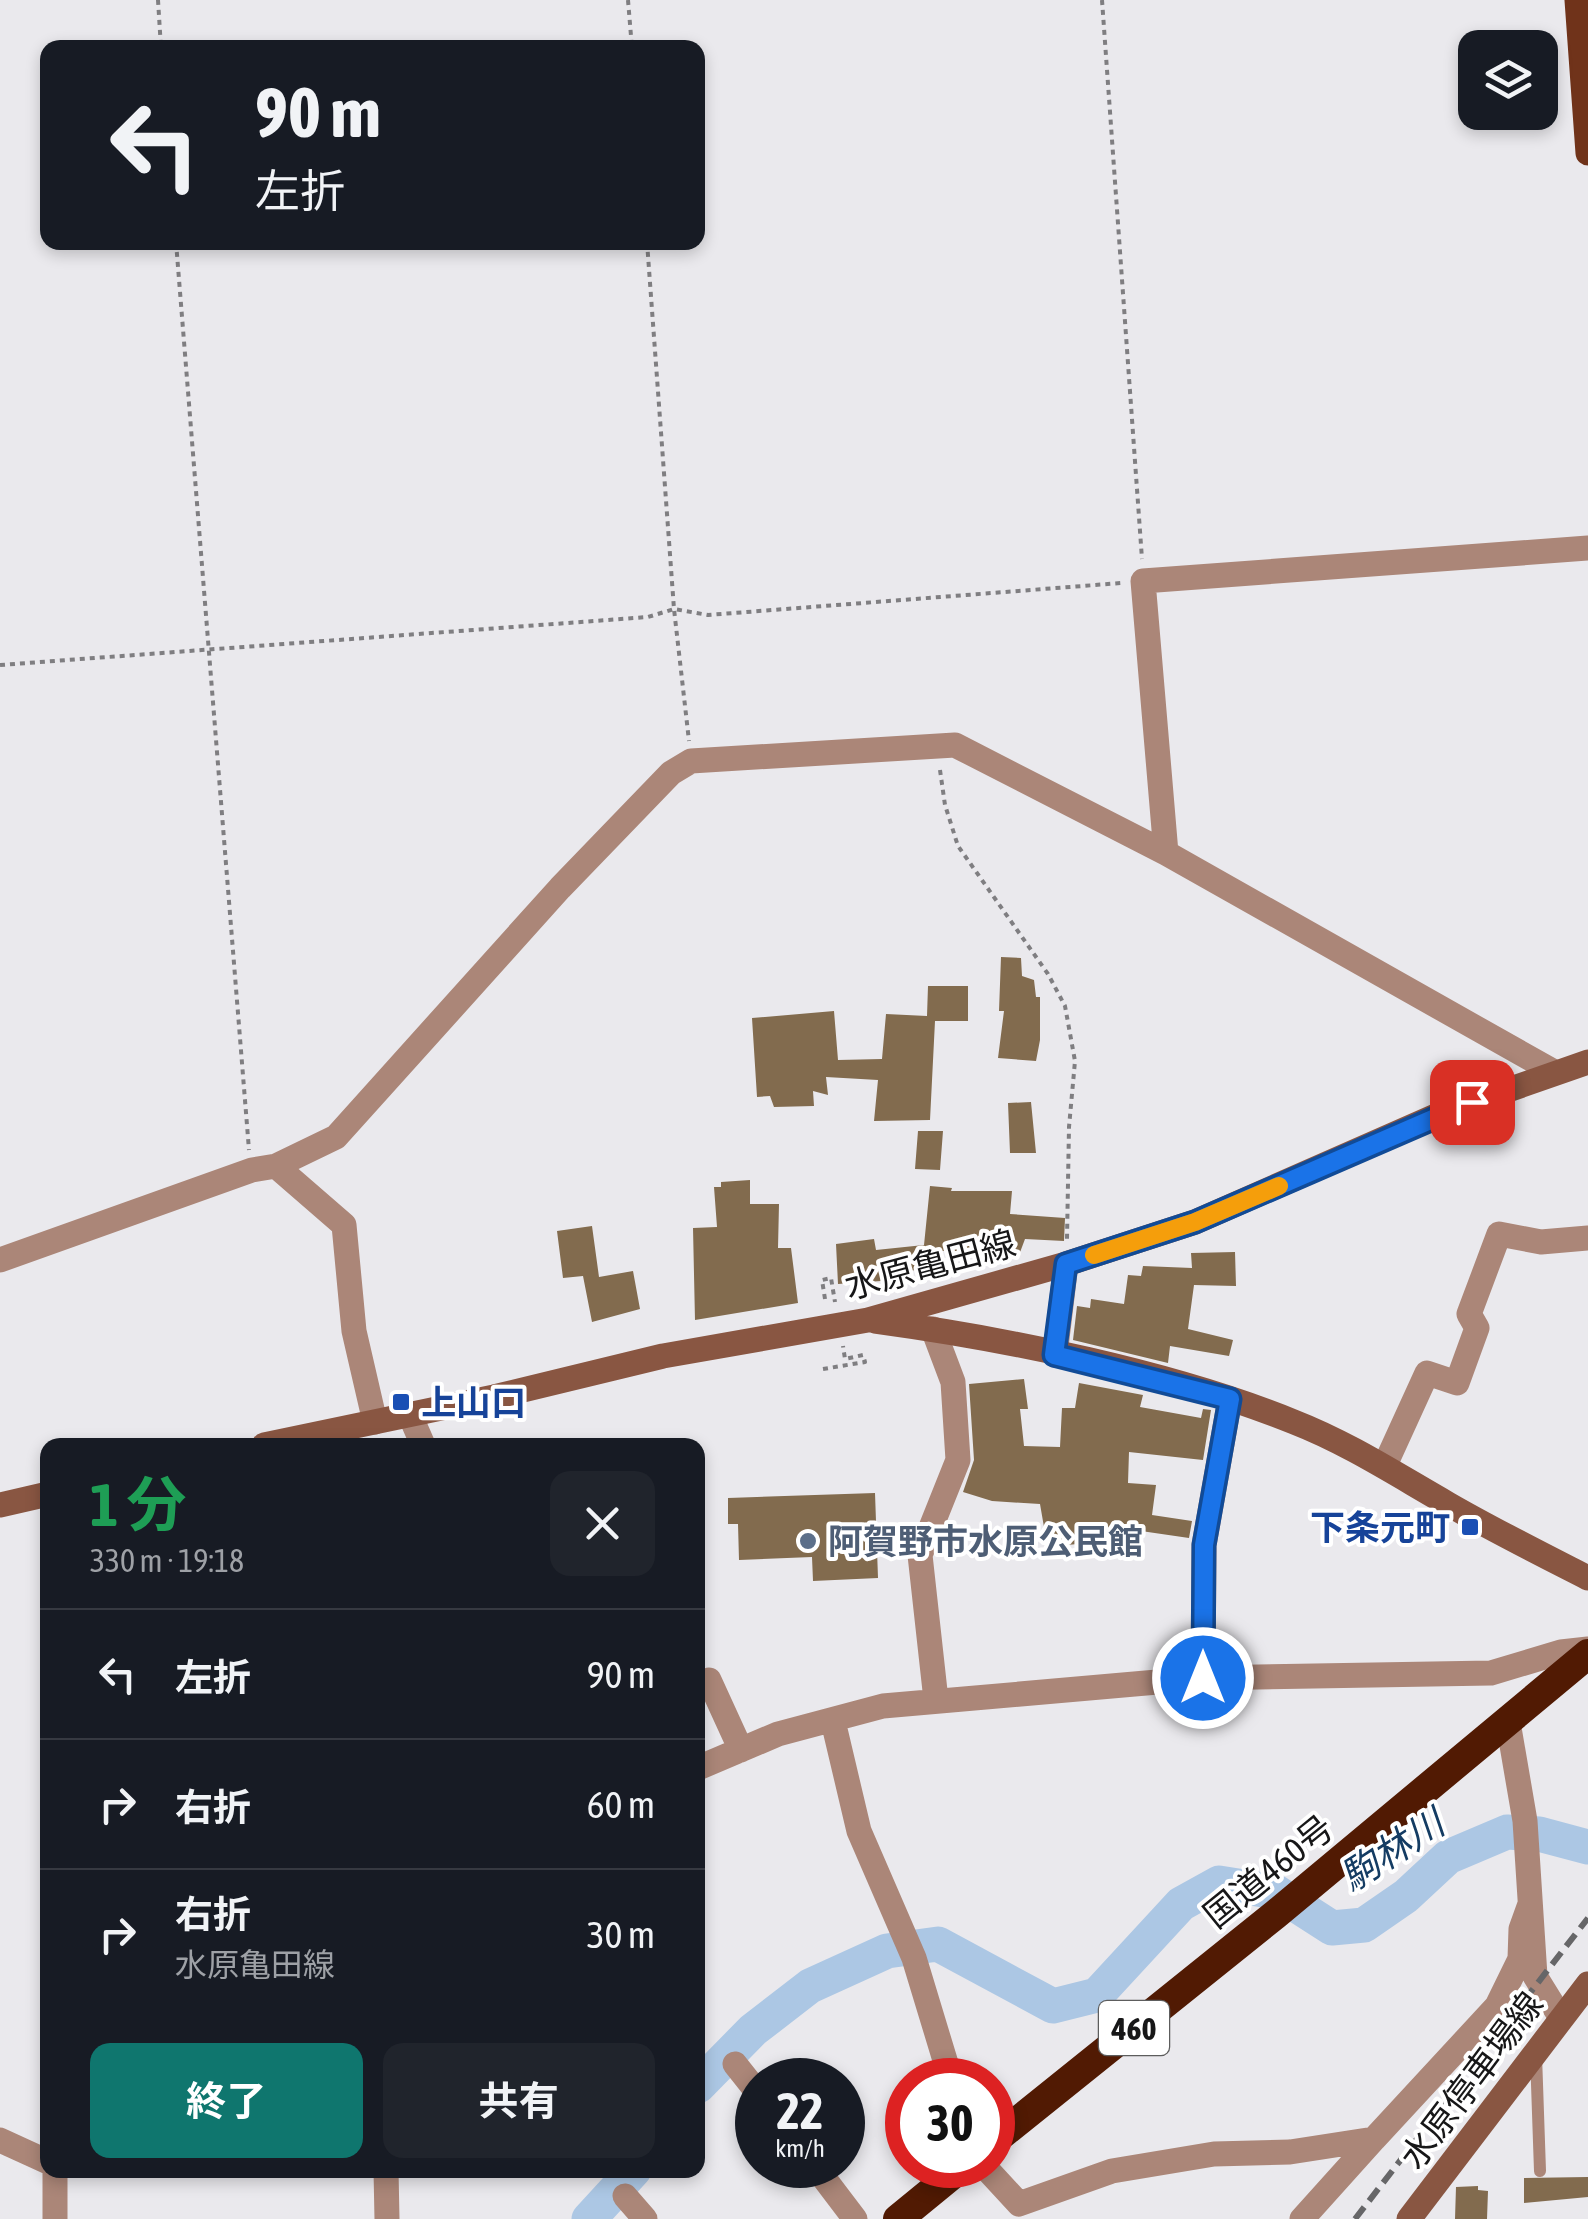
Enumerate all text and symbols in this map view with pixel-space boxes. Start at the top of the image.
map controls [1458,30,1558,130]
button: layers [1458,30,1558,130]
text: 90 m [255,72,381,152]
icon: left [90,80,220,210]
text: 左折 [255,165,345,217]
pin [1430,1060,1515,1145]
icon: arrive [1445,1075,1500,1130]
street label: 水原亀田線 [840,1222,1020,1306]
place label: 上山口 [421,1382,526,1422]
marker: 上山口 [390,1391,412,1413]
text: 1 分 [90,1470,186,1539]
button: close [550,1471,655,1576]
place label: 下条元町 [1310,1507,1450,1547]
marker: 下条元町 [1459,1516,1481,1538]
place label: 阿賀野市水原公民館 [828,1521,1143,1561]
marker: 阿賀野市水原公民館 [797,1530,819,1552]
text: 330 m · 19:18 [90,1542,244,1579]
position arrow [1151,1626,1255,1730]
icon: left [90,1647,145,1702]
text: 90 m [587,1653,655,1696]
text: 左折 [175,1656,251,1699]
icon: right [90,1777,145,1832]
text: 60 m [587,1783,655,1826]
text: 右折 [175,1786,251,1829]
water label: 駒林川 [1332,1799,1455,1899]
street label: 国道460号 [1195,1807,1341,1935]
text: 右折 [175,1893,251,1936]
icon: right [90,1907,145,1962]
text: 30 m [587,1913,655,1956]
text: 水原亀田線 [175,1946,335,1983]
street label: 水原停車場線 [1392,1984,1550,2176]
road number: 460 [1099,2001,1169,2055]
button: 終了 [90,2043,363,2158]
button: 共有 [383,2043,655,2158]
speed limit sign: 30 [885,2058,1015,2188]
text: 22 [776,2082,823,2140]
text: km/h [775,2134,825,2162]

